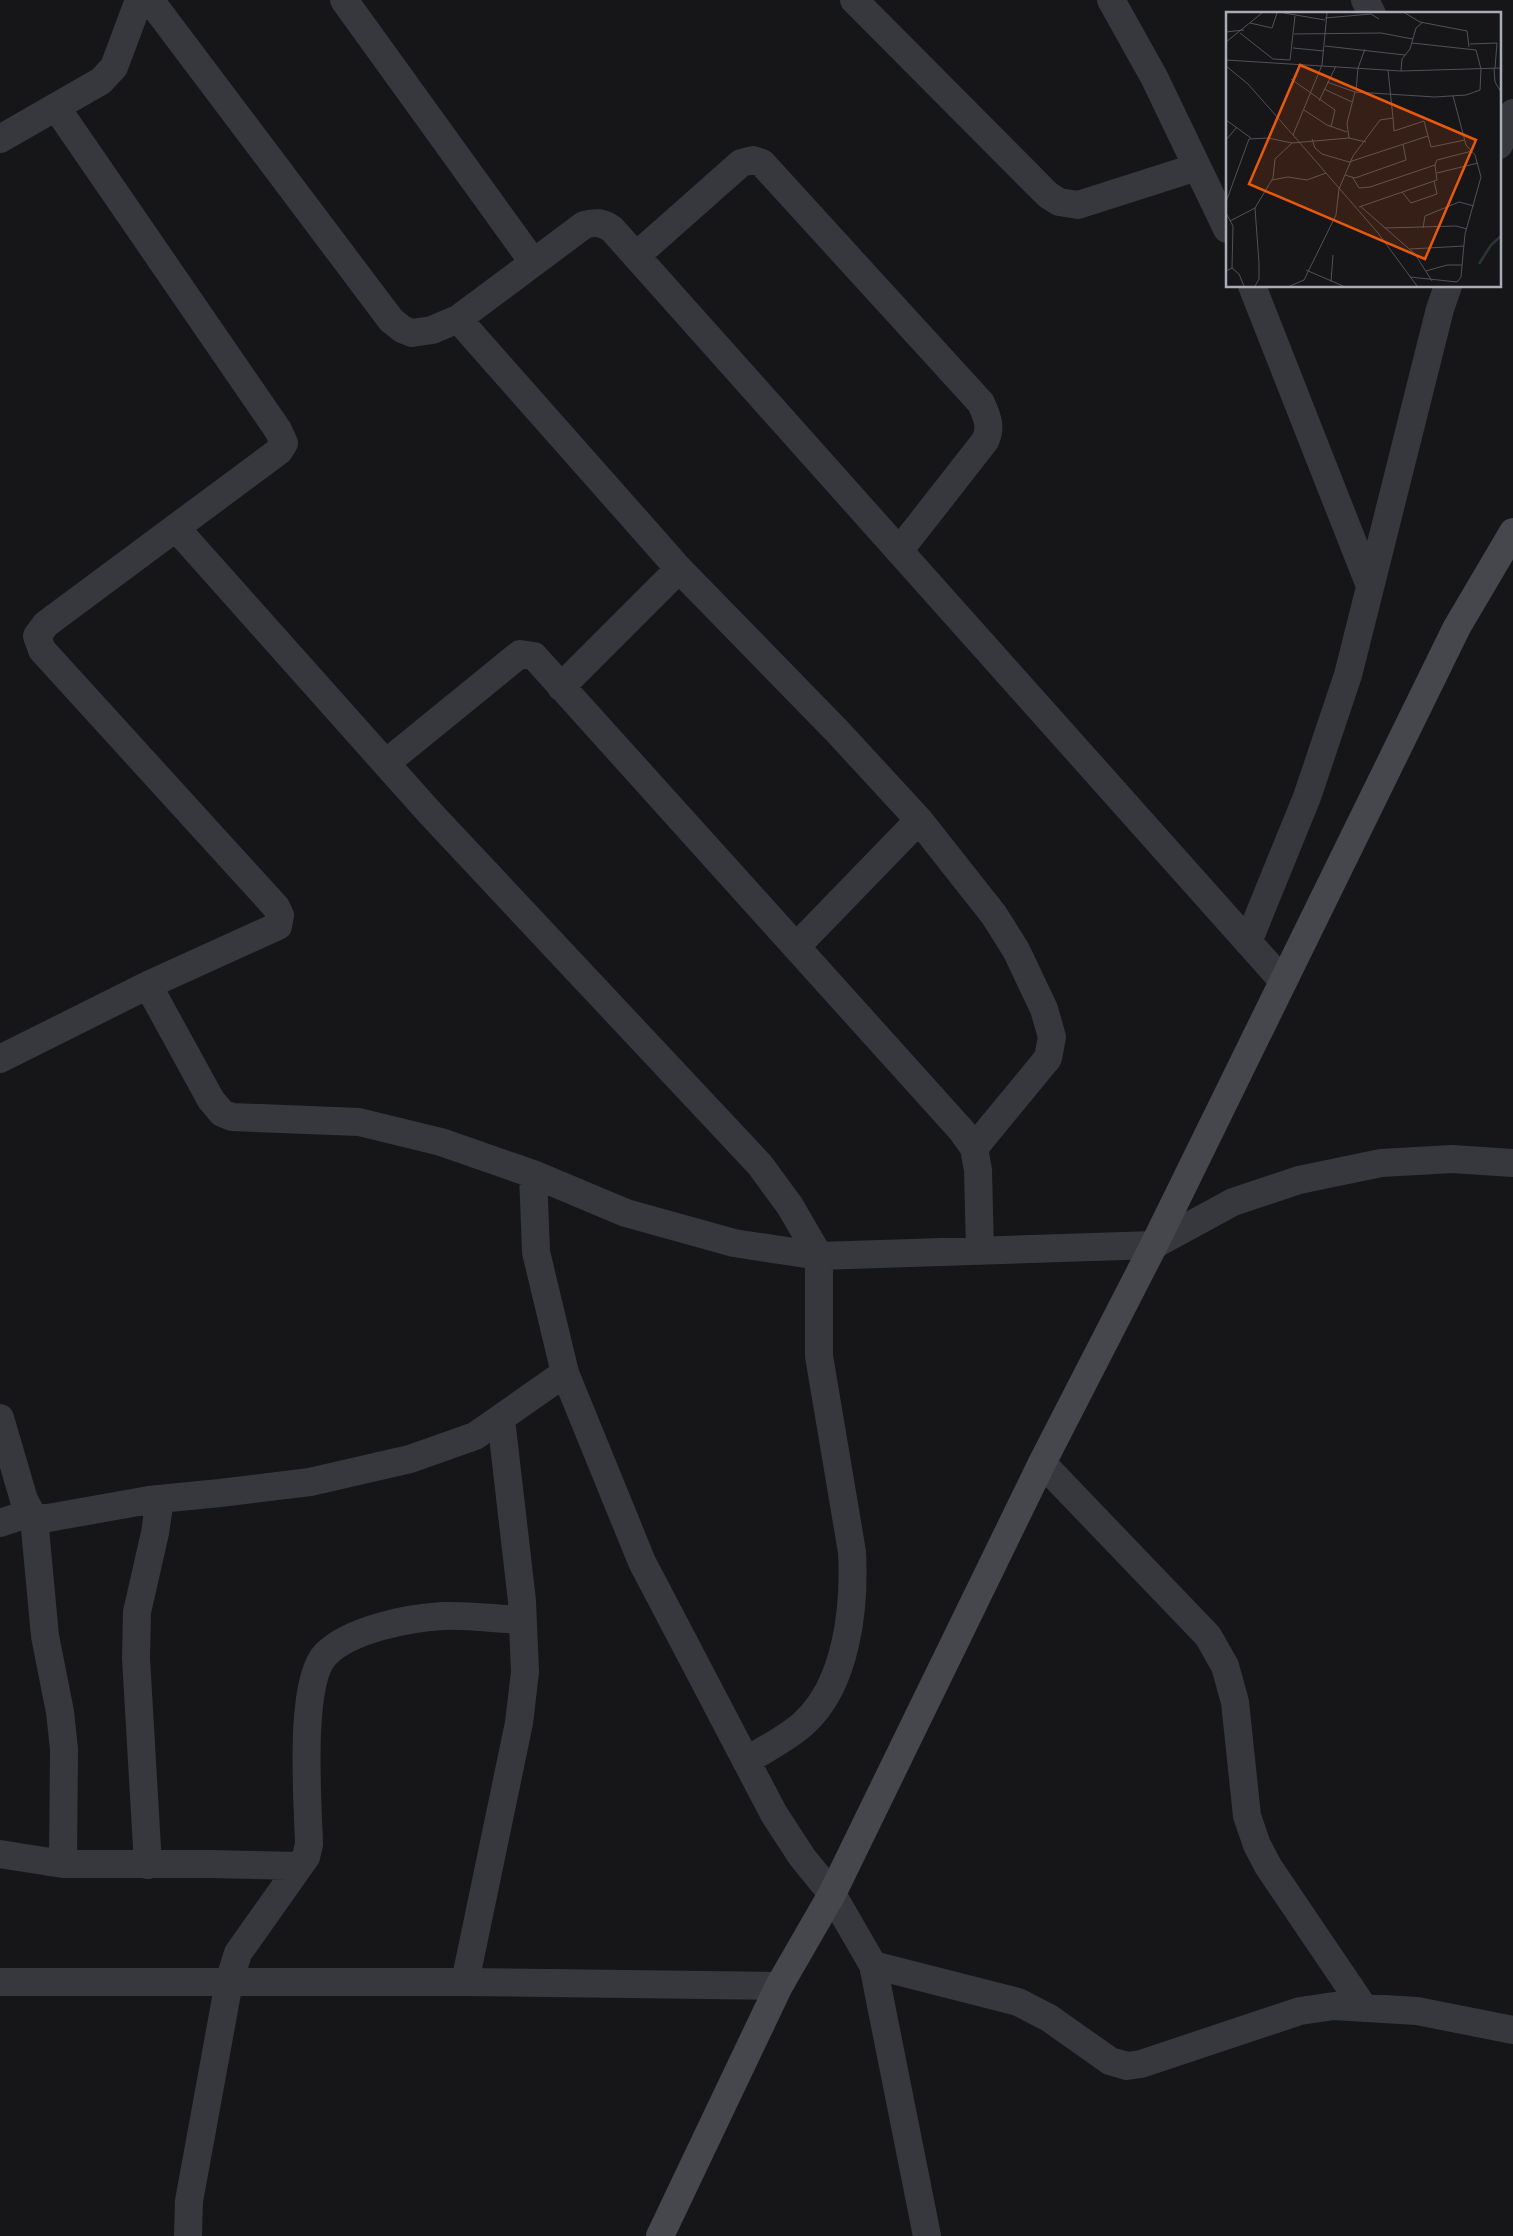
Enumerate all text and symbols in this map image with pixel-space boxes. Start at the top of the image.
inset map [1226,12,1500,288]

